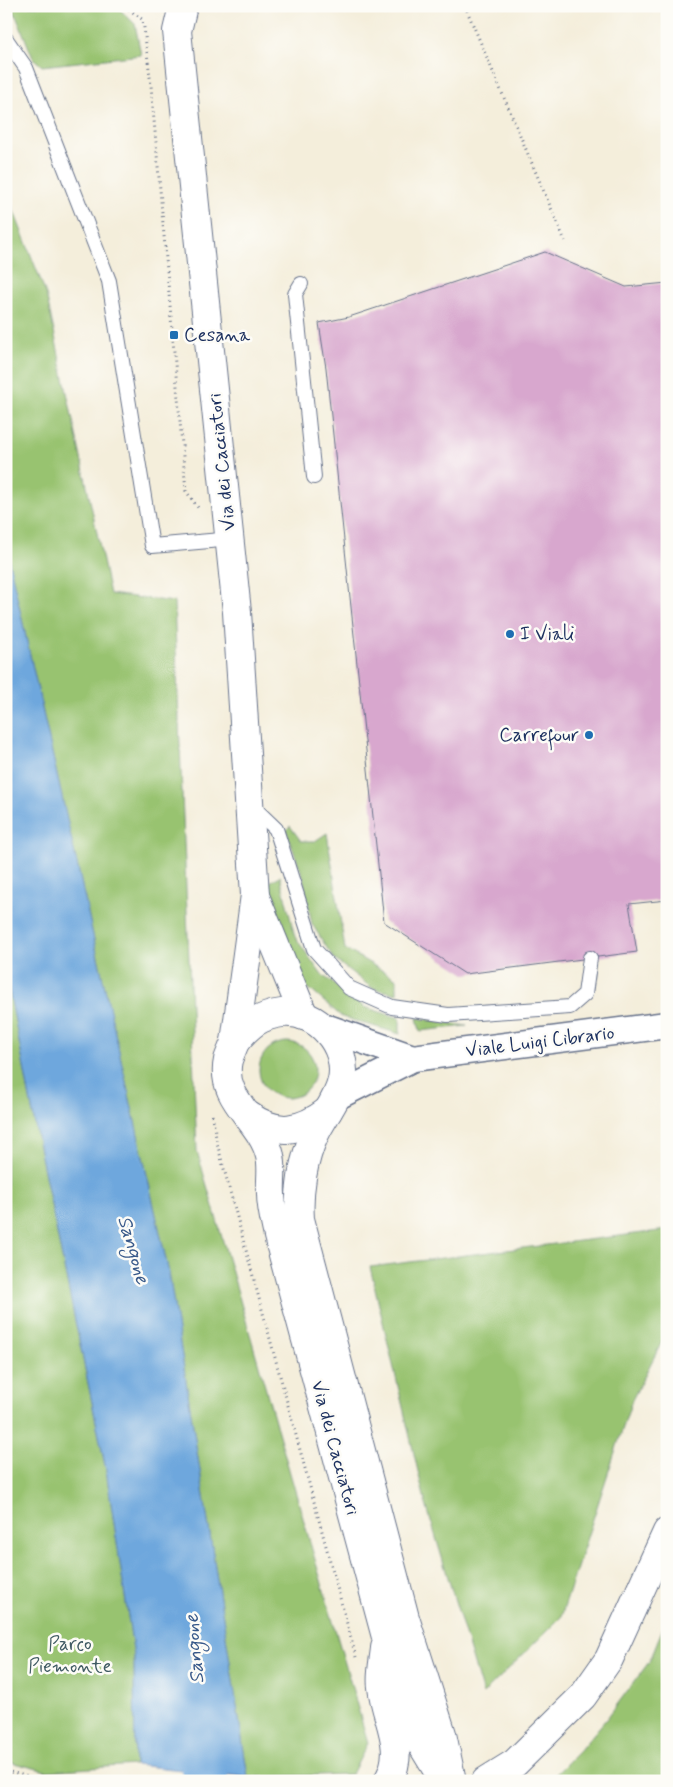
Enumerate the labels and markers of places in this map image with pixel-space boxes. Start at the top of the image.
place label: Cesana [184,323,251,348]
marker: Cesana [168,329,180,341]
place label: I Viali [520,622,574,647]
marker: I Viali [504,628,516,640]
place label: Carrefour [499,723,579,751]
marker: Carrefour [583,729,595,741]

